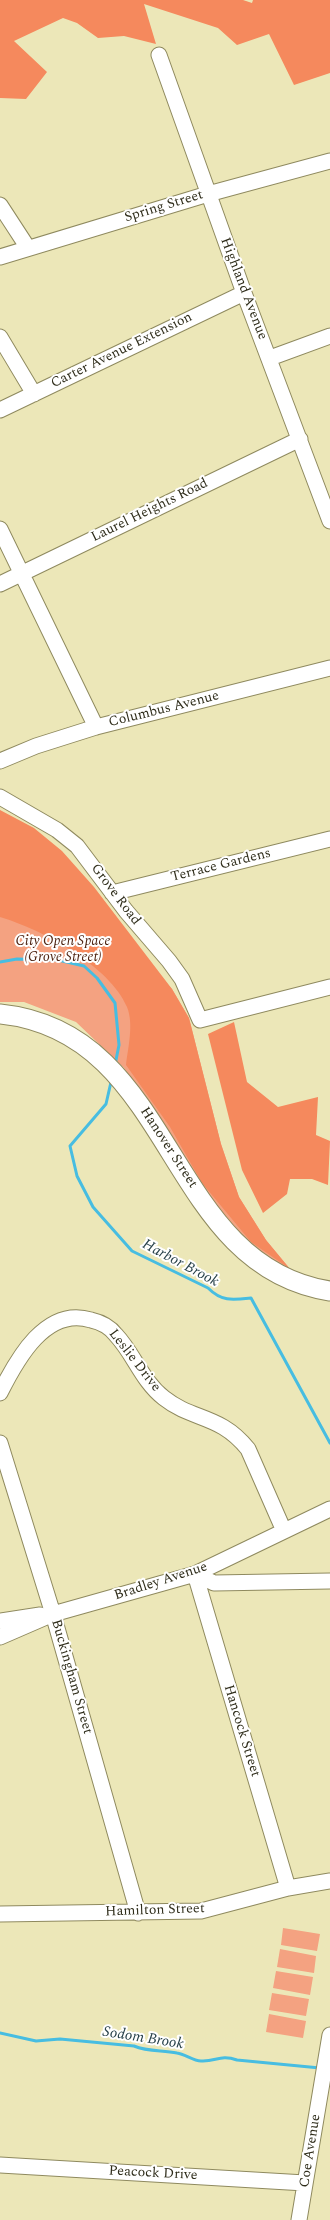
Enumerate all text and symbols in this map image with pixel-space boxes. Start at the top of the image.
street label: Spring Street [123,187,205,227]
street label: Highland Avenue [216,236,270,342]
street label: Carter Avenue Extension [49,309,195,393]
street label: Laurel Heights Road [89,475,211,547]
street label: Columbus Avenue [107,688,221,732]
street label: Terrace Gardens [169,845,273,887]
street label: Grove Road [86,861,144,929]
park label: City Open Space (Grove Street) [16,934,110,966]
street label: Hanover Street [136,1104,200,1192]
water label: Harbor Brook [139,1236,221,1292]
street label: Leslie Drive [104,1326,164,1396]
street label: Bradley Avenue [112,1559,210,1605]
street label: Buckingham Street [47,1618,95,1736]
street label: Hancock Street [219,1683,263,1779]
street label: Hamilton Street [105,1901,205,1921]
water label: Sodom Brook [101,2024,185,2054]
street label: Coe Avenue [297,2113,325,2189]
street label: Peacock Drive [108,2163,198,2185]

